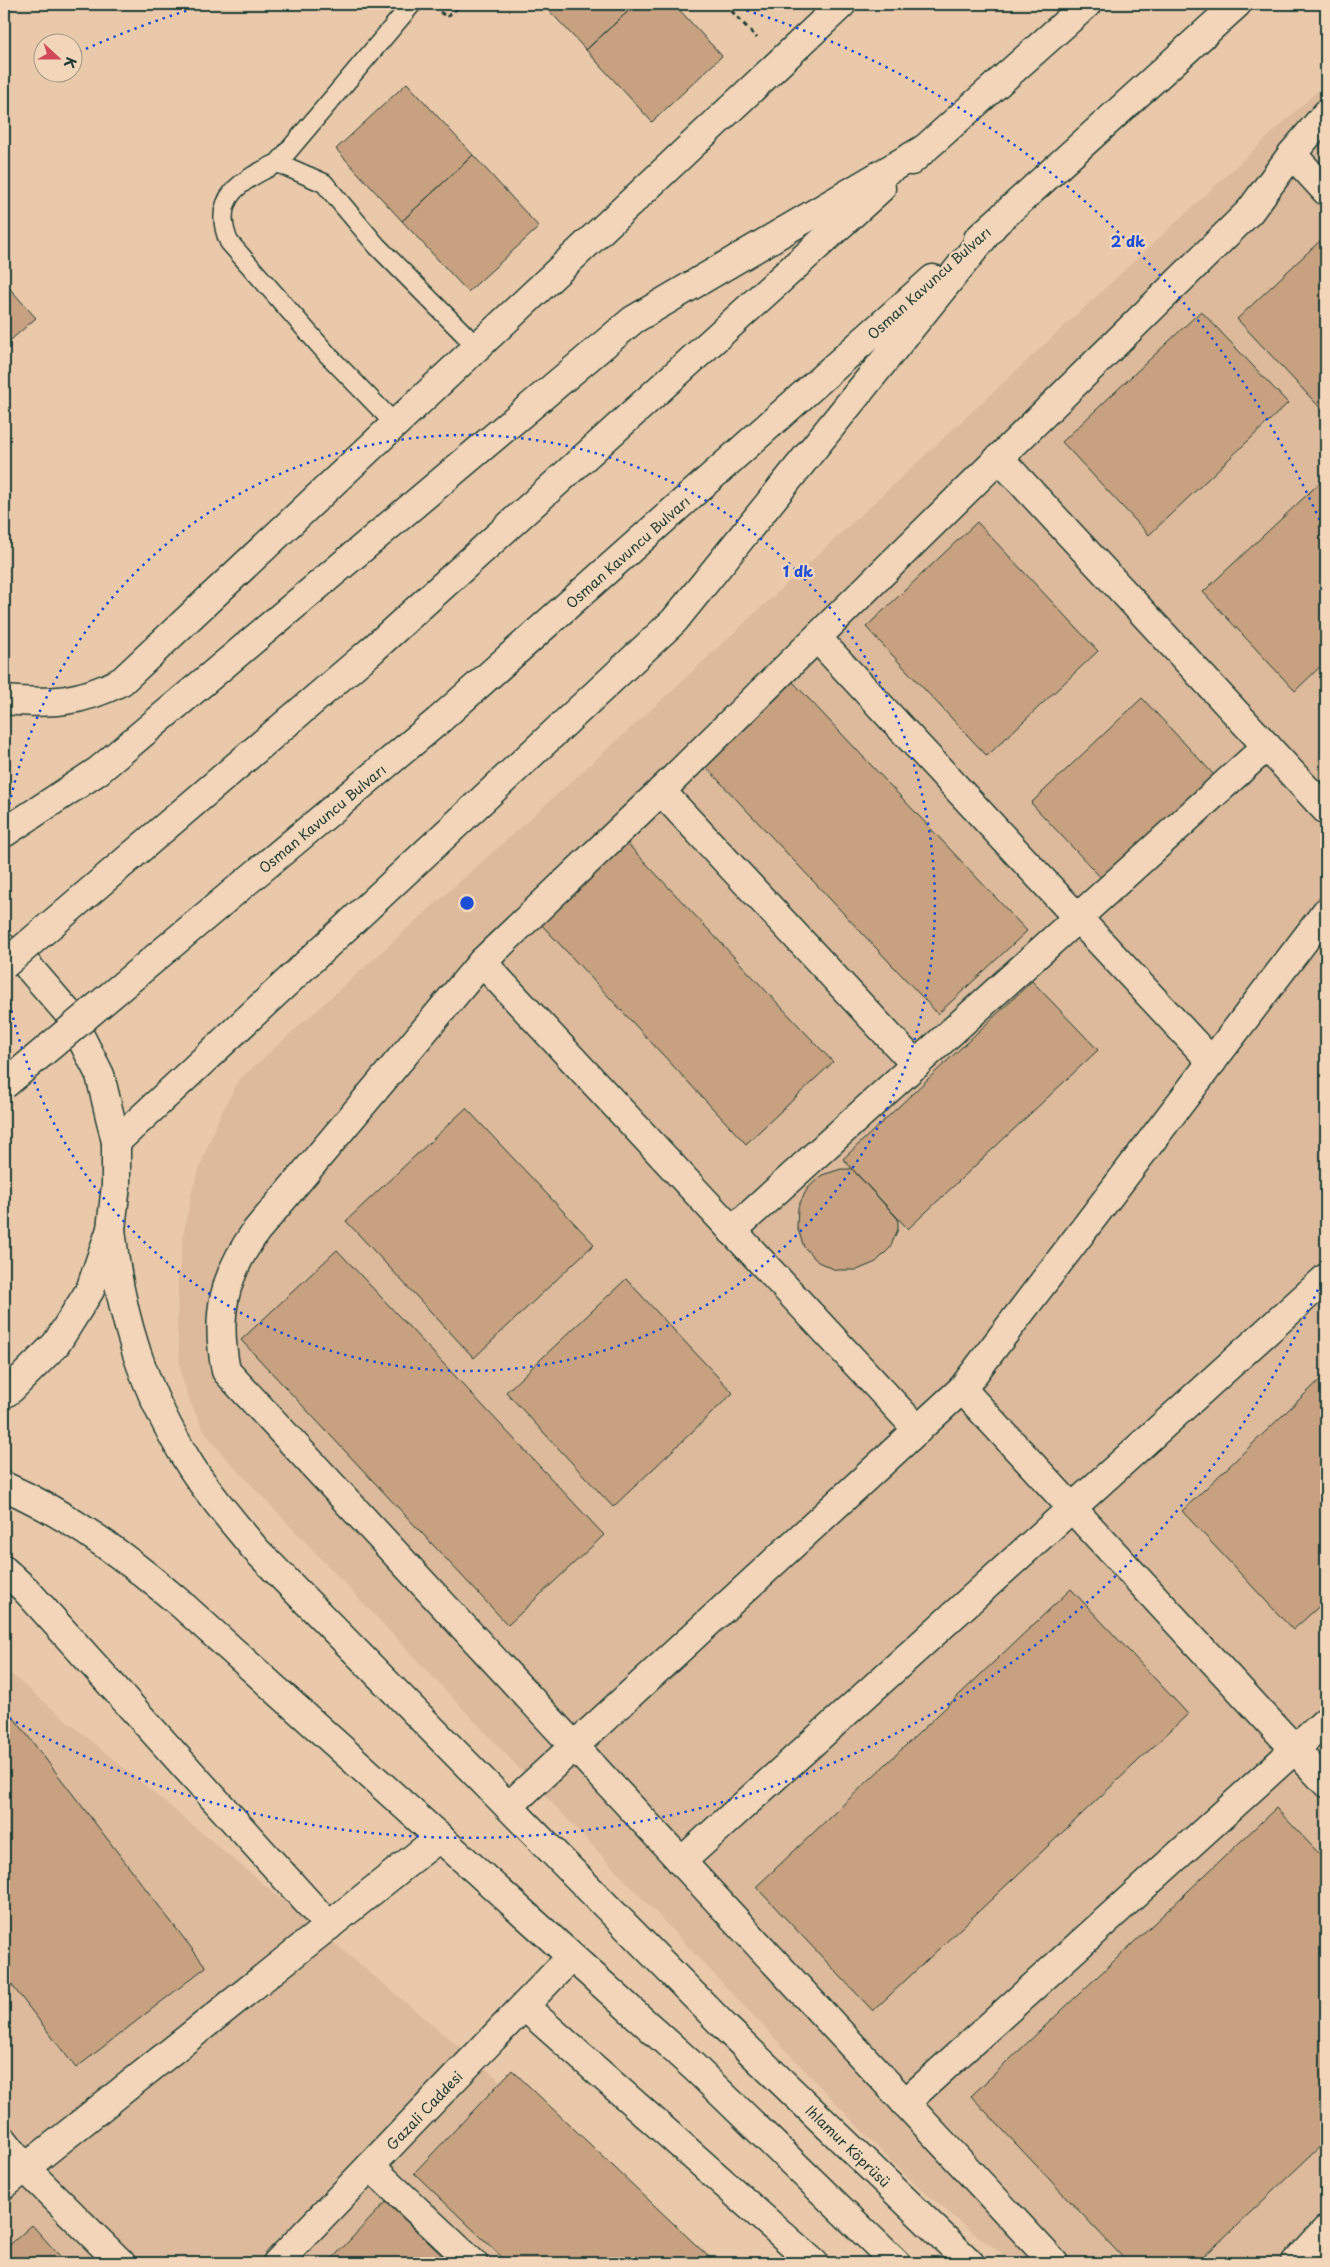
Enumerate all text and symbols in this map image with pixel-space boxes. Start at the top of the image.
north arrow [32,32,82,82]
text: K [59,54,82,71]
street label: Osman Kavuncu Bulvarı [863,222,995,344]
text: 2 dk [1111,229,1145,252]
street label: Osman Kavuncu Bulvarı [561,491,694,613]
text: 1 dk [783,559,813,582]
street label: Osman Kavuncu Bulvarı [254,759,390,878]
centre of rings [458,894,476,912]
street label: Gazali Caddesi [381,2066,467,2154]
street label: Ihlamur Köprüsü [801,2100,895,2192]

